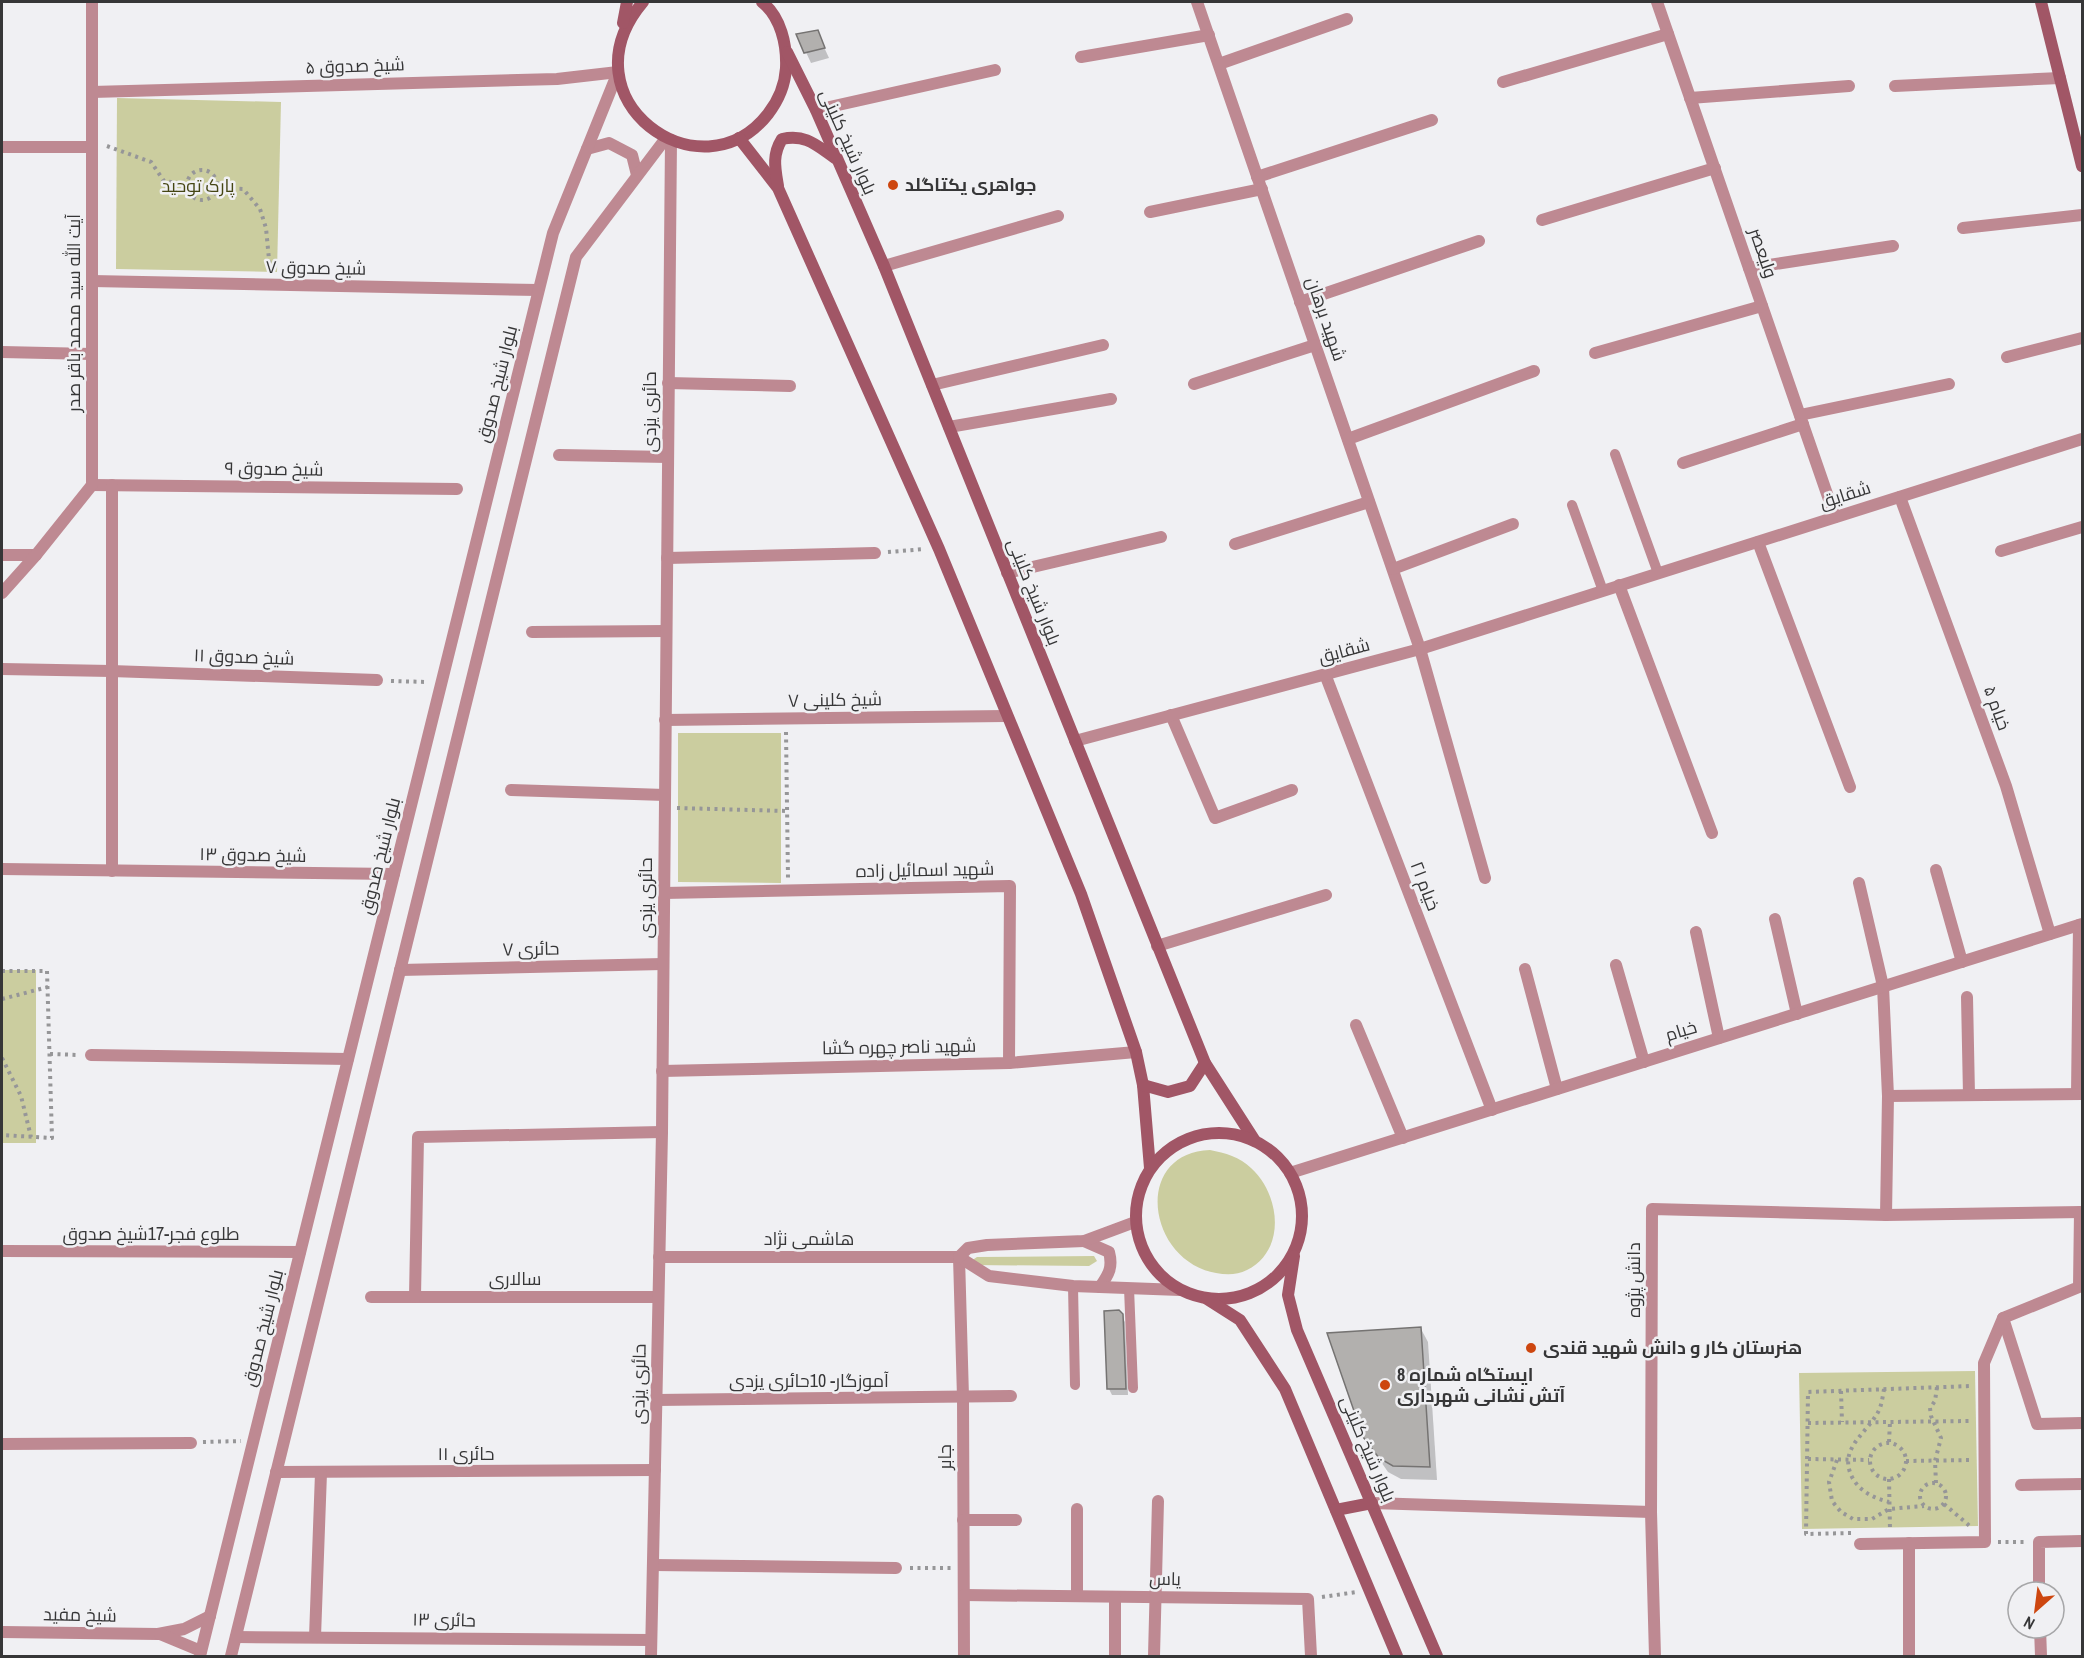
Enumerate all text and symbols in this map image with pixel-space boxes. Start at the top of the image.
street label: شیخ صدوق ۵ [305,51,405,80]
street label: بلوار شیخ کلینی [814,85,883,199]
place label: جواهری یکتاگلد [905,172,1036,197]
park label: پارک توحید [161,173,235,198]
marker: جواهری یکتاگلد [886,178,900,192]
street label: آیت الله سید محمد باقر صدر [61,214,86,413]
street label: ولیعصر [1743,223,1784,281]
street label: شیخ صدوق ۷ [265,254,367,281]
street label: شهید برهان [1300,273,1353,364]
street label: بلوار شیخ صدوق [470,323,523,445]
street label: حائری یزدی [637,372,662,452]
street label: شیخ صدوق ۹ [224,455,324,482]
street label: شقایق [1816,475,1874,515]
street label: بلوار شیخ کلینی [1002,535,1067,649]
street label: شقایق [1315,632,1373,669]
street label: شیخ صدوق ۱۱ [193,642,295,671]
street label: خیام ۵ [1978,682,2017,734]
street label: شیخ کلینی ۷ [788,686,882,713]
street label: بلوار شیخ صدوق [353,795,406,917]
street label: شیخ صدوق ۱۳ [199,841,307,868]
street label: شهید اسمائیل زاده [856,856,994,883]
street label: حائری یزدی [633,858,658,938]
street label: خیام ۲۱ [1405,858,1446,914]
street label: حائری ۷ [502,936,560,961]
street label: خیام [1662,1014,1700,1047]
street label: شهید ناصر چهره گشا [822,1033,976,1060]
street label: طلوع فجر-17شیخ صدوق [62,1221,240,1246]
street label: هاشمی نژاد [764,1226,854,1251]
street label: دانش پژوه [1621,1242,1646,1318]
street label: سالاری [489,1266,541,1291]
street label: بلوار شیخ صدوق [236,1267,289,1389]
place label: هنرستان کار و دانش شهید قندی [1543,1335,1802,1360]
marker: هنرستان کار و دانش شهید قندی [1524,1341,1538,1355]
street label: حائری یزدی [625,1343,652,1425]
place label: ایستگاه شماره 8 آتش نشانی شهرداری [1397,1362,1565,1408]
street label: آموزگار- 10حائری یزدی [729,1368,889,1393]
marker: ایستگاه شماره 8 آتش نشانی شهرداری [1378,1378,1392,1392]
street label: بلوار شیخ کلینی [1335,1392,1402,1506]
street label: حائری ۱۱ [438,1441,494,1466]
street label: جابر [932,1444,957,1471]
street label: یاس [1149,1566,1181,1591]
north arrow [2006,1580,2066,1640]
street label: شیخ مفید [43,1601,117,1628]
street label: حائری ۱۳ [412,1606,476,1633]
text: N [2020,1611,2038,1635]

